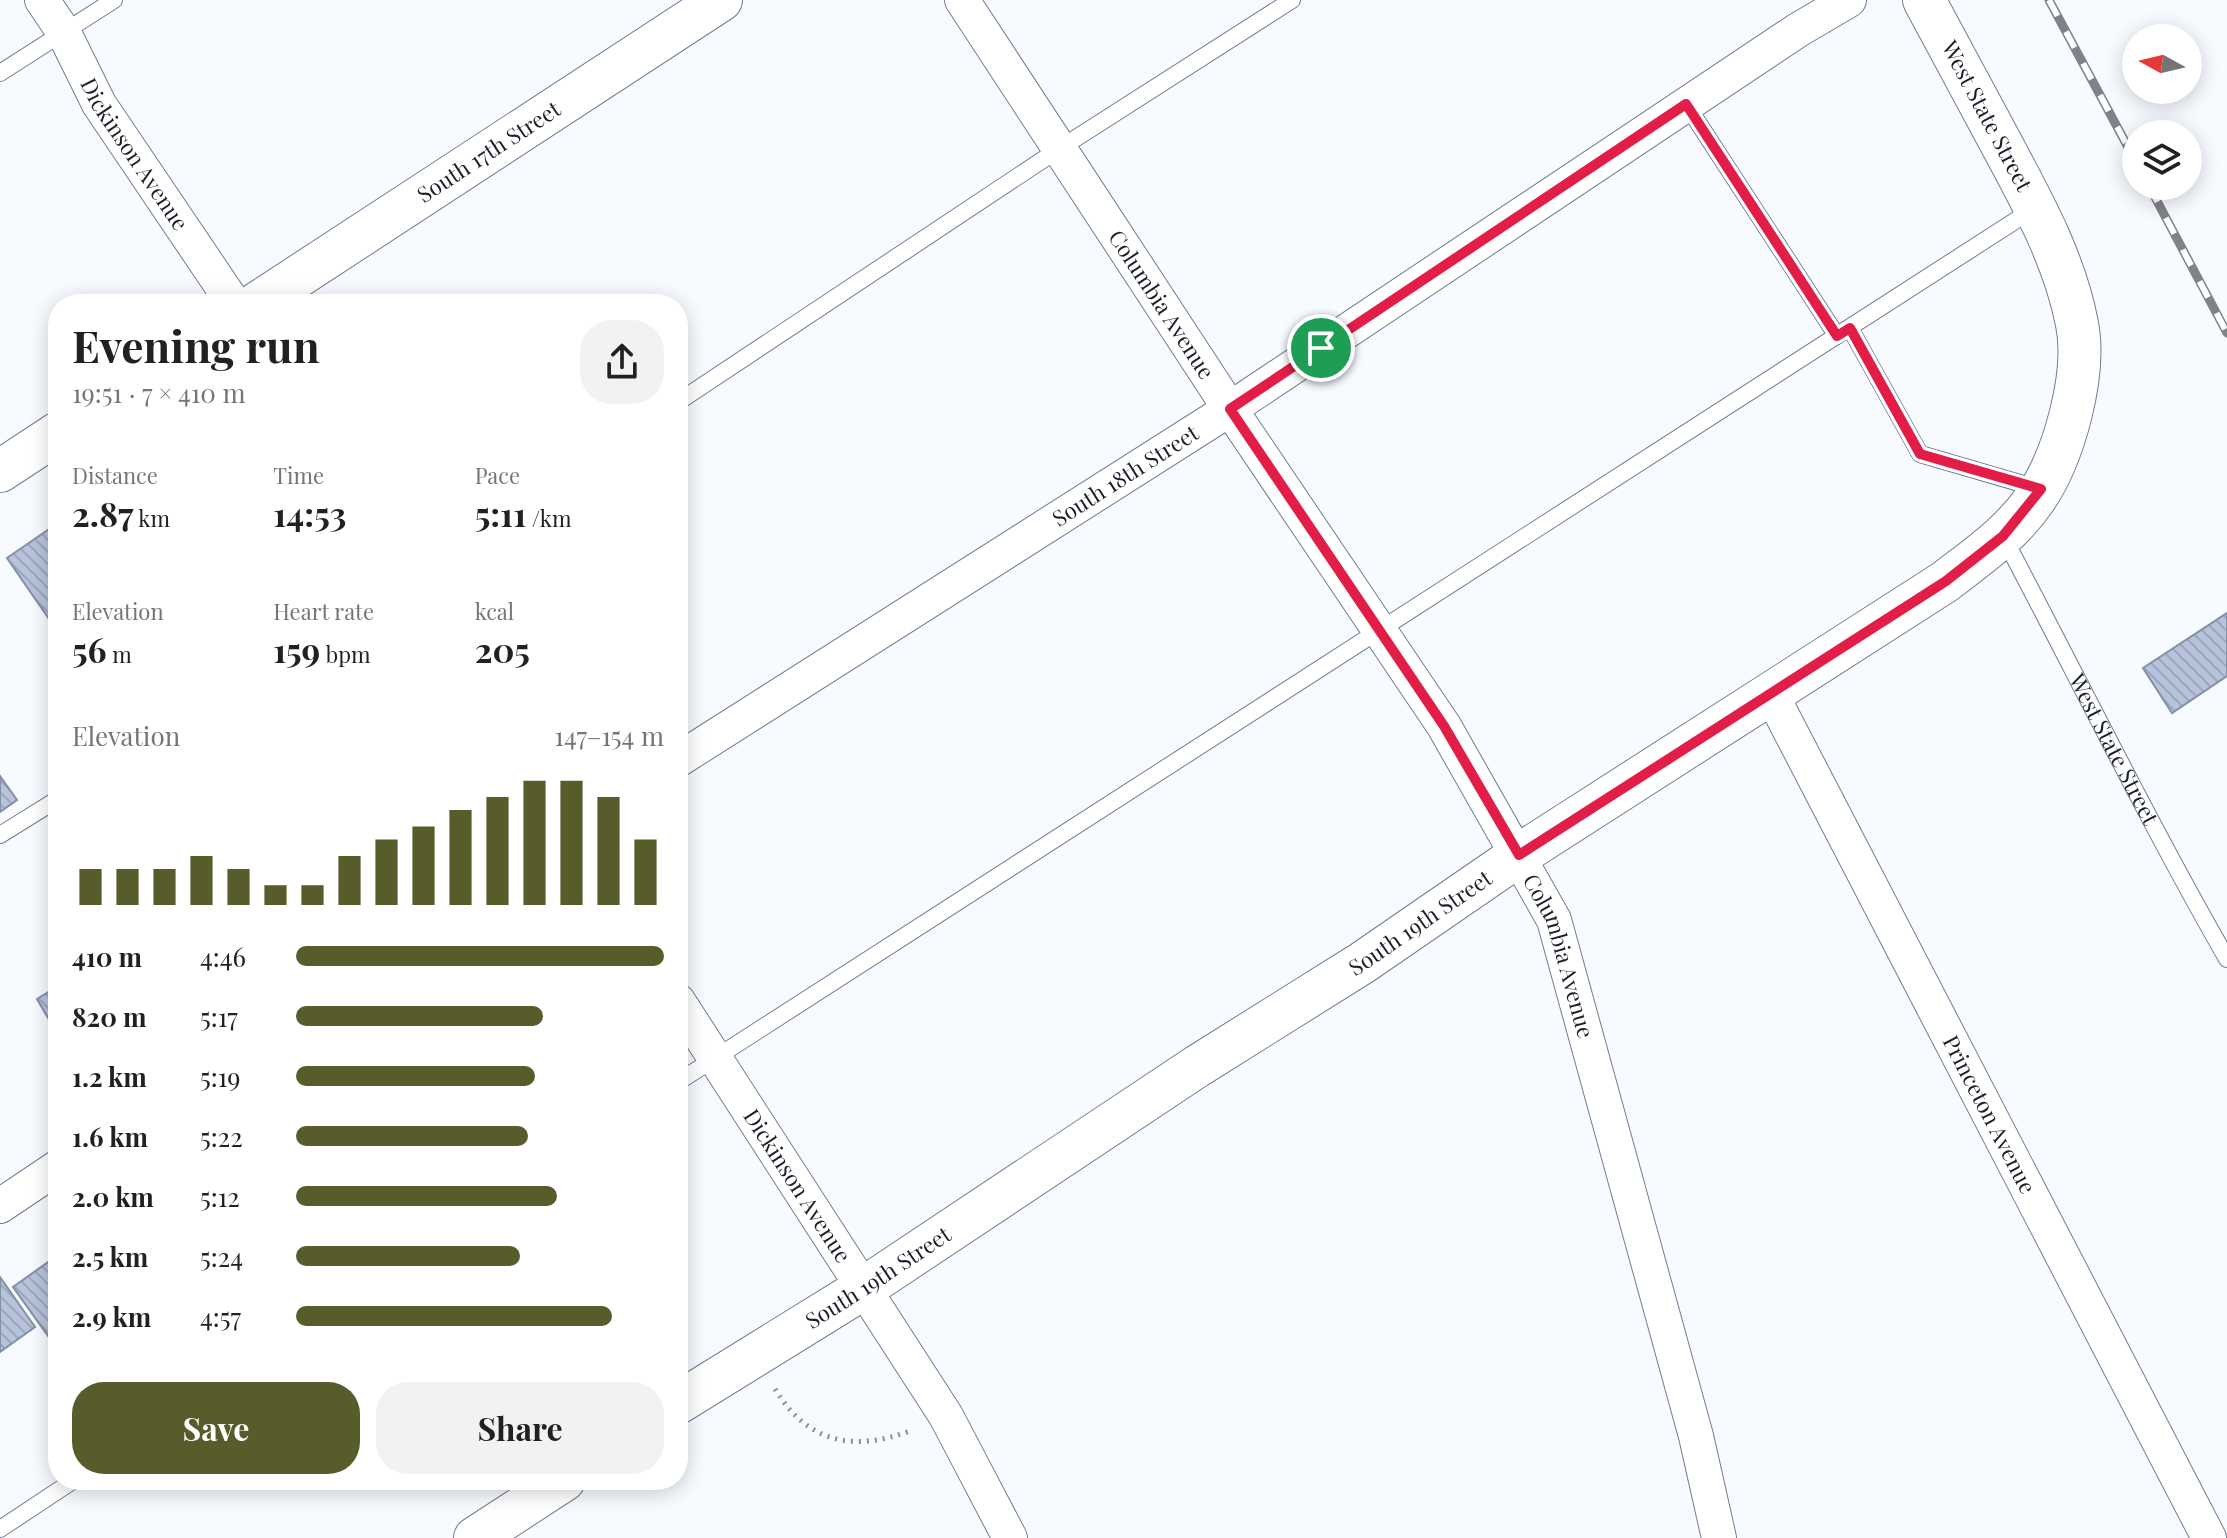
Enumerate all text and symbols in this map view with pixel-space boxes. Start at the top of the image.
north arrow [2122,24,2202,104]
map controls [2122,24,2202,200]
street label: West State Street [1935,34,2041,197]
street label: Dickinson Avenue [74,72,196,236]
street label: South 17th Street [411,93,567,209]
button: layers [2122,120,2202,200]
street label: Columbia Avenue [1103,224,1222,384]
pin [1287,314,1355,382]
text: Evening run [72,315,320,374]
button: share [580,320,664,404]
icon: arrive [1299,326,1343,370]
text: 19:51 · 7 × 410 m [72,375,246,410]
street label: South 18th Street [1046,416,1205,532]
text: Distance [72,460,158,490]
text: Time [273,460,324,490]
text: Pace [475,460,520,490]
text: 2.87 [72,490,134,536]
text: 14:53 [273,490,346,536]
text: 5:11 [475,490,526,536]
text: km [134,503,170,533]
text: /km [526,503,571,533]
text: Elevation [72,596,164,626]
text: Heart rate [273,596,374,626]
text: kcal [475,596,514,626]
text: 56 [72,626,107,672]
text: 159 [273,626,320,672]
text: 205 [475,626,530,672]
text: m [107,639,132,669]
text: bpm [320,639,371,669]
street label: West State Street [2062,667,2167,831]
text: Elevation [72,718,180,753]
text: 147–154 m [554,718,664,753]
street label: South 19th Street [1342,862,1498,982]
street label: Columbia Avenue [1517,868,1602,1041]
text: 410 m [72,939,142,974]
text: 4:46 [200,939,246,974]
text: 820 m [72,999,147,1034]
text: 5:17 [200,999,238,1034]
street label: Princeton Avenue [1937,1030,2044,1198]
text: 1.2 km [72,1059,147,1094]
text: 5:19 [200,1059,241,1094]
street label: Dickinson Avenue [738,1103,859,1268]
text: 1.6 km [72,1119,148,1154]
text: 5:22 [200,1119,243,1154]
text: 2.0 km [72,1179,154,1214]
text: 5:12 [200,1179,240,1214]
street label: South 19th Street [799,1218,957,1335]
text: 2.5 km [72,1239,148,1274]
text: 5:24 [200,1239,243,1274]
text: 2.9 km [72,1299,151,1334]
text: 4:57 [200,1299,241,1334]
button: Save [72,1382,360,1474]
button: Share [376,1382,664,1474]

